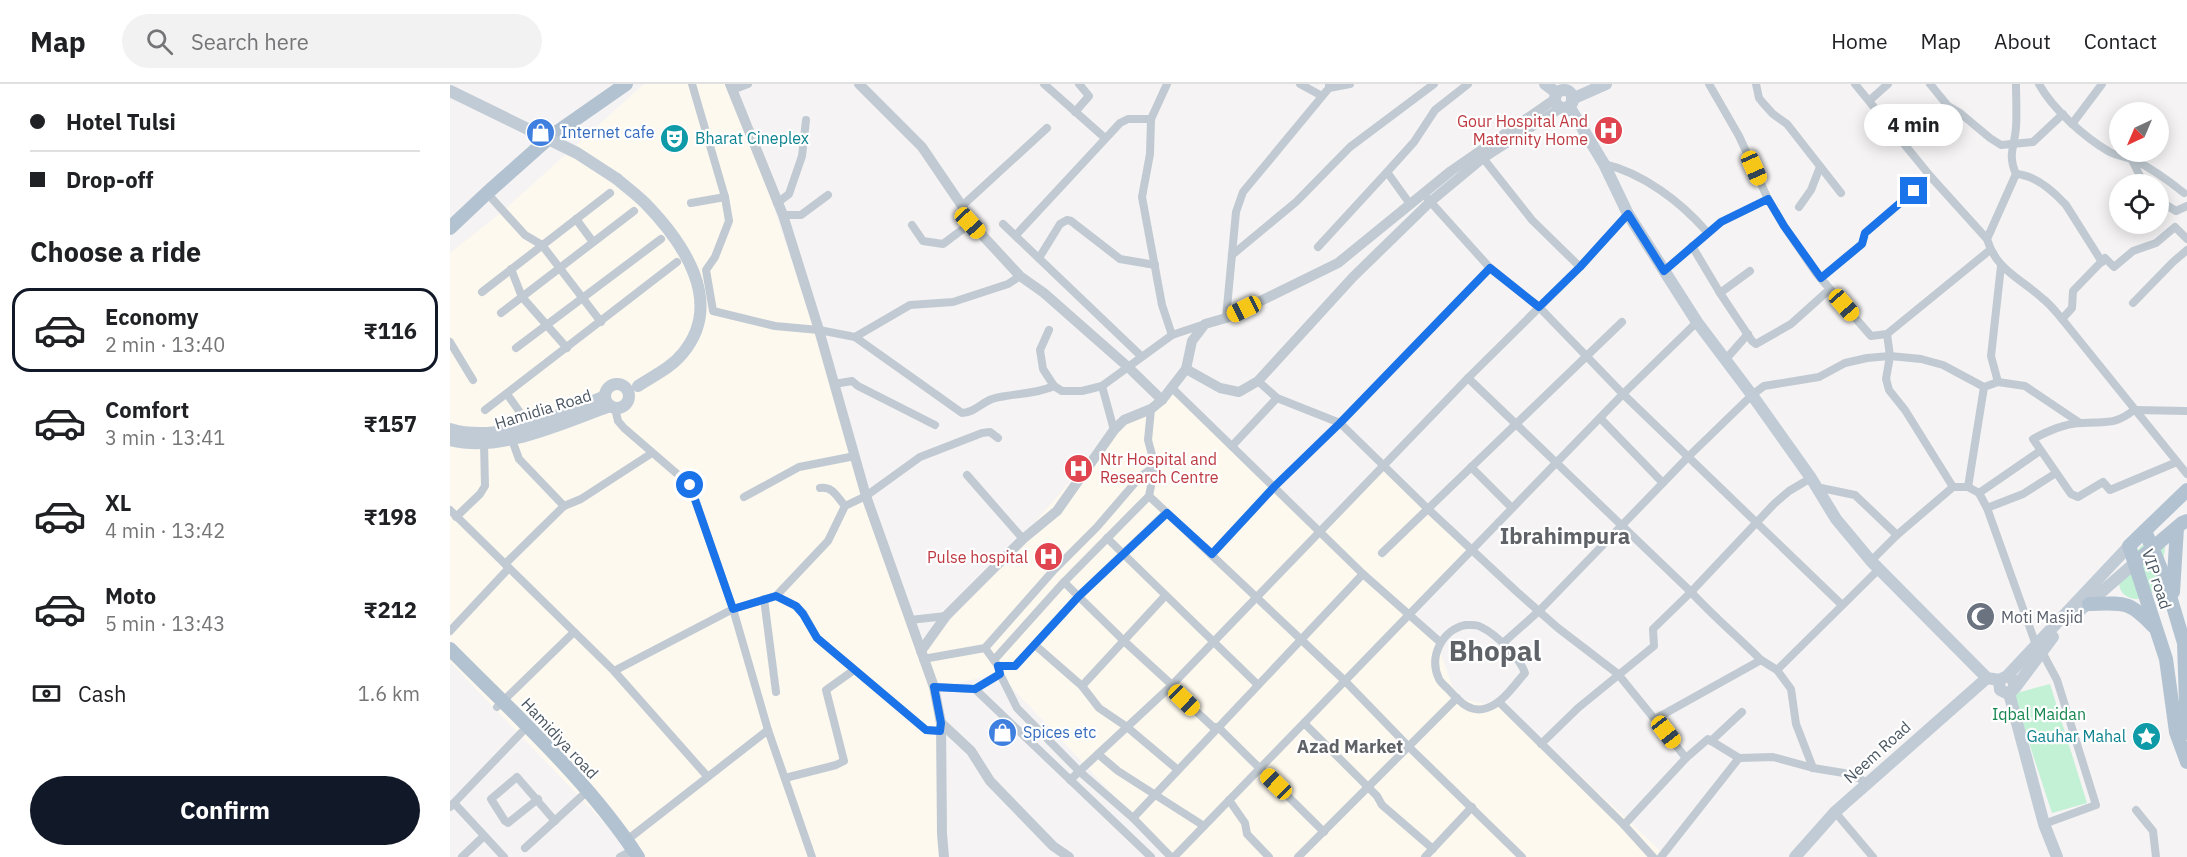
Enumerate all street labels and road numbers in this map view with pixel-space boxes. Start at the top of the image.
street label: Hamidia Road [492,385,594,433]
street label: VIP road [2138,546,2176,612]
street label: Hamidiya road [517,693,603,783]
street label: Neem Road [1839,717,1915,787]

